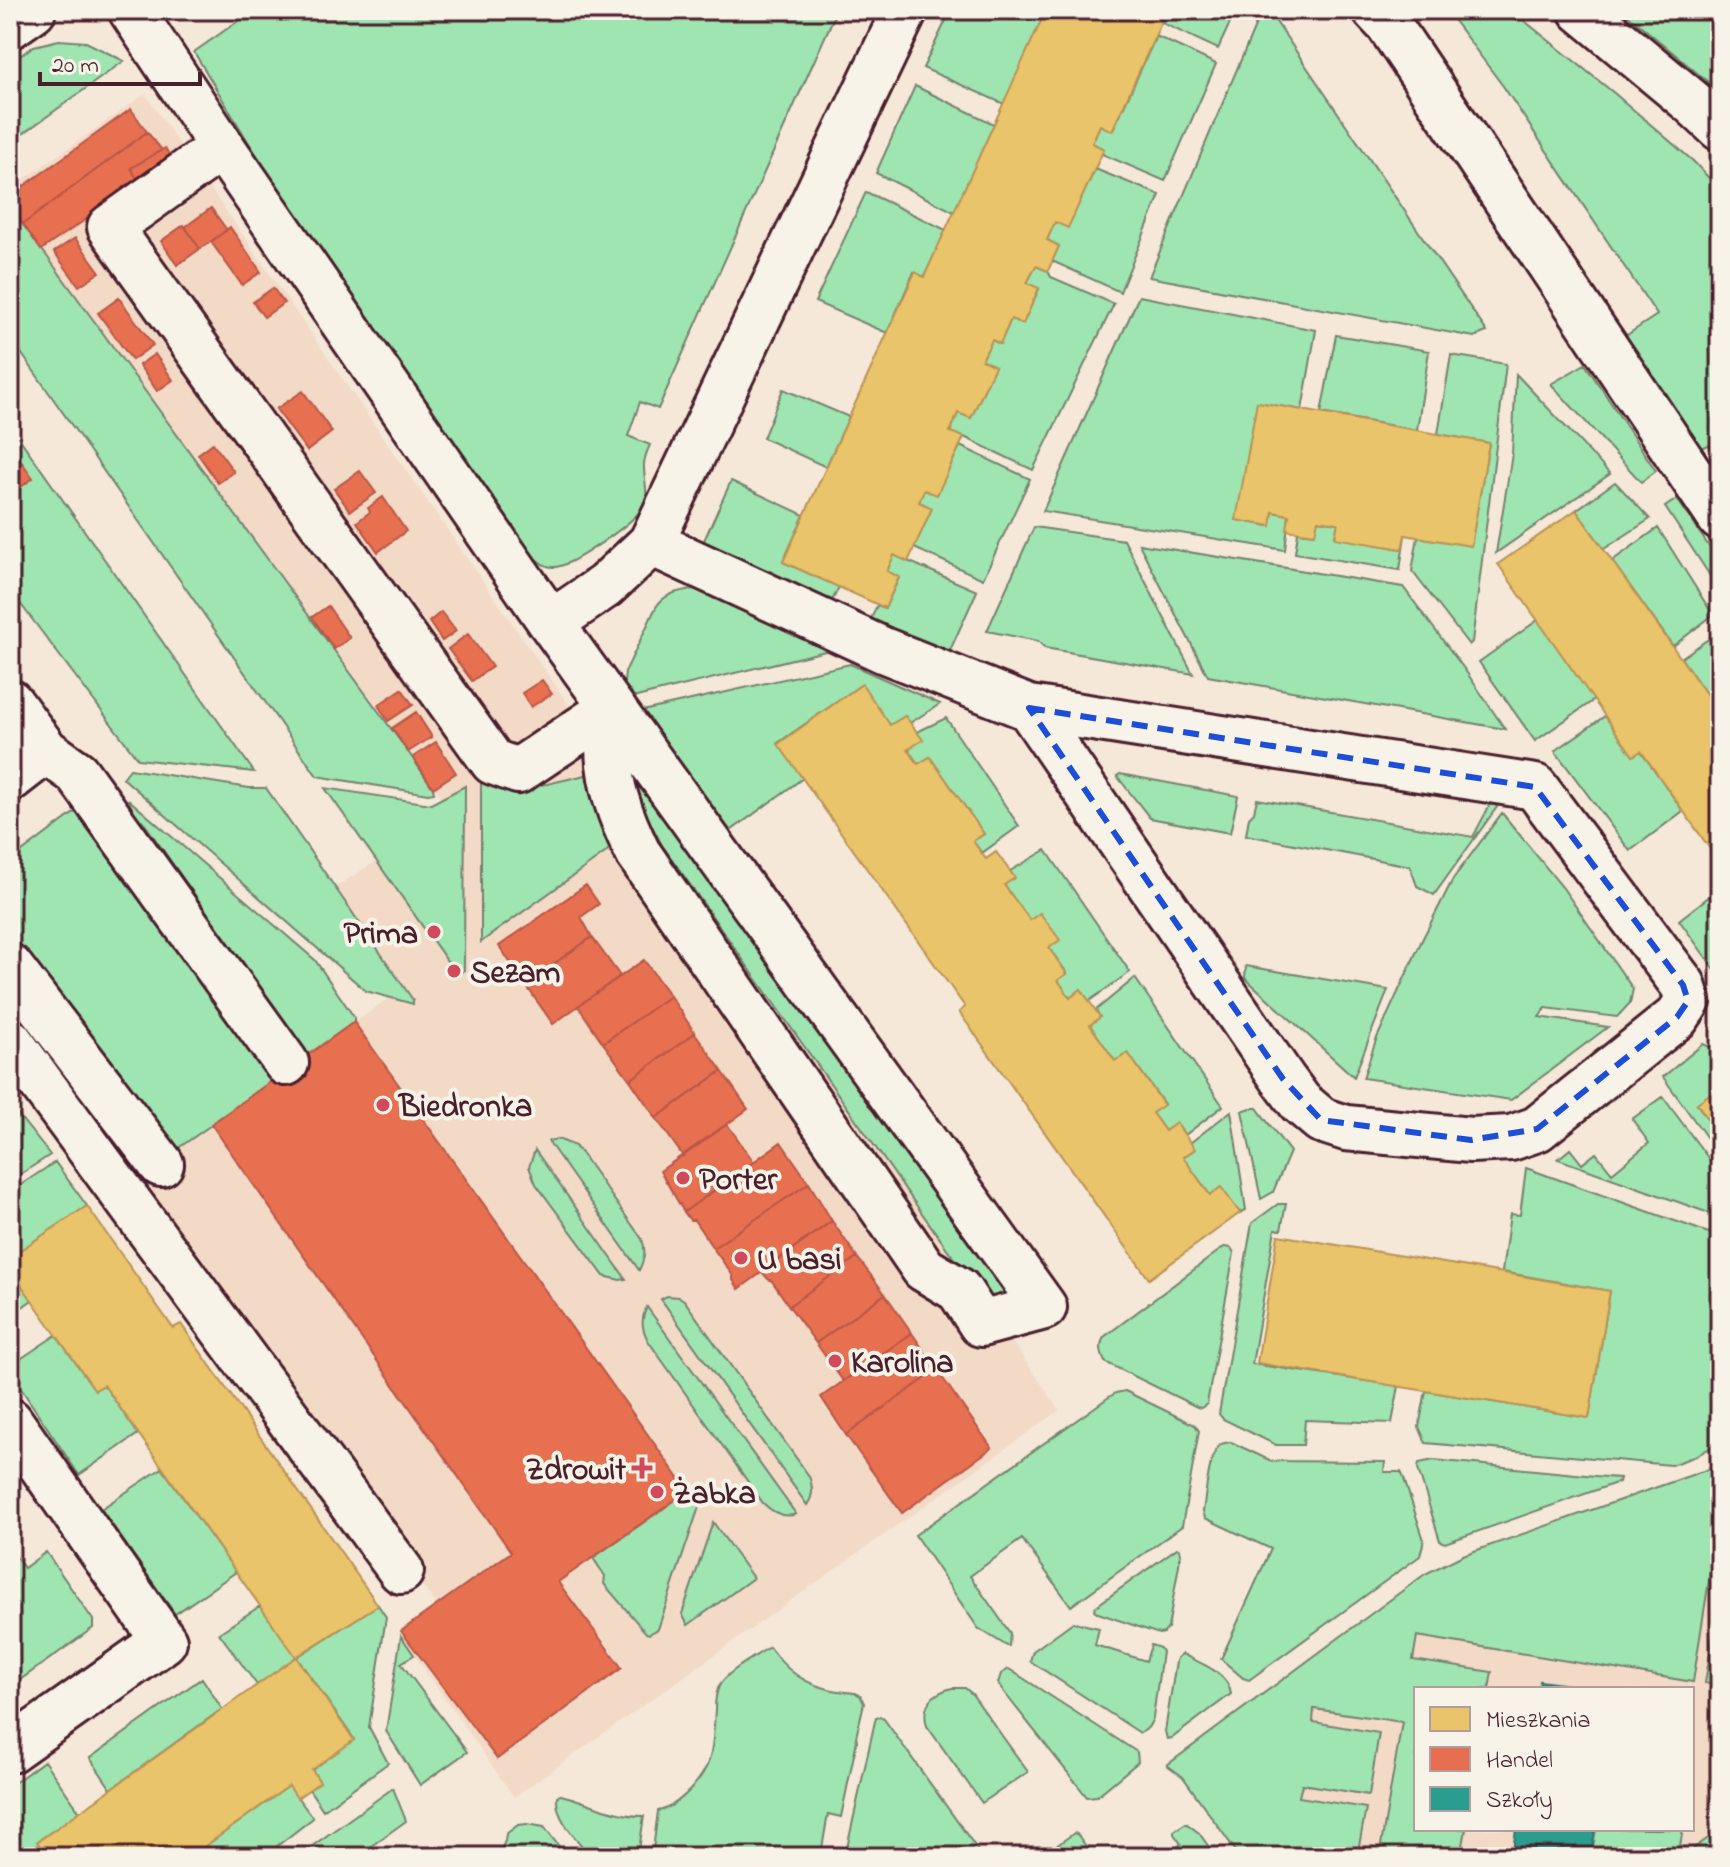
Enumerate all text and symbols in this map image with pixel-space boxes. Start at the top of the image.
scale bar [40,36,200,86]
text: 20 m [52,49,99,84]
place label: Prima [344,912,418,959]
marker: Prima [425,923,443,941]
place label: Sezam [470,951,561,998]
marker: Sezam [445,962,463,980]
place label: Biedronka [397,1085,532,1132]
marker: Biedronka [374,1096,392,1114]
place label: Porter [699,1158,778,1205]
marker: Porter [674,1169,692,1187]
place label: U basi [757,1238,841,1285]
marker: U basi [732,1249,750,1267]
place label: Karolina [851,1341,954,1388]
marker: Karolina [826,1352,844,1370]
place label: Zdrowit [526,1448,626,1495]
marker: Zdrowit [633,1459,651,1477]
place label: Żabka [673,1472,756,1519]
marker: Żabka [648,1483,666,1501]
legend [1414,1687,1694,1831]
text: Mieszkania [1486,1704,1591,1739]
text: Handel [1486,1744,1553,1779]
text: Szkoły [1486,1784,1553,1820]

